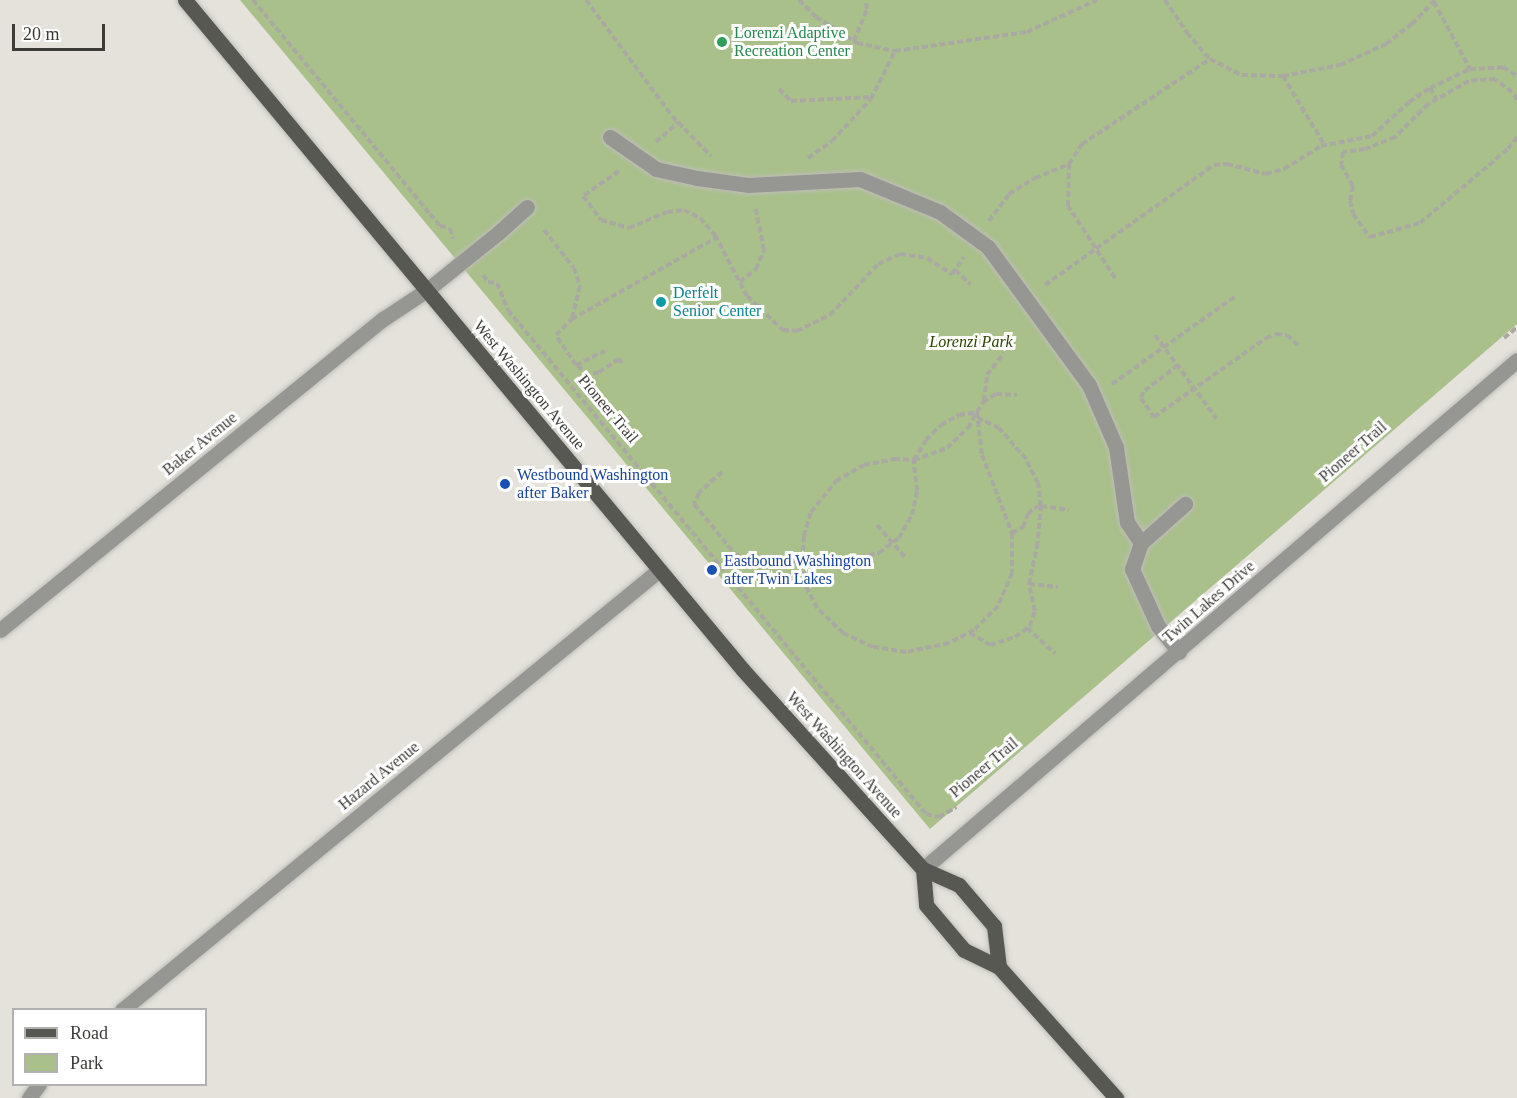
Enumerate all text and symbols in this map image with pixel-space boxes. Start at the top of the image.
scale bar [15,12,108,50]
place label: Lorenzi Adaptive Recreation Center [734,23,850,61]
text: 20 m [23,24,60,44]
marker: Lorenzi Adaptive Recreation Center [715,35,729,49]
place label: Derfelt Senior Center [673,283,761,321]
marker: Derfelt Senior Center [654,295,668,309]
street label: West Washington Avenue [469,316,589,454]
park label: Lorenzi Park [929,332,1013,352]
street label: Pioneer Trail [574,371,642,447]
street label: Baker Avenue [159,408,241,480]
street label: Pioneer Trail [1315,417,1391,487]
place label: Westbound Washington after Baker [517,465,669,503]
marker: Westbound Washington after Baker [498,477,512,491]
place label: Eastbound Washington after Twin Lakes [724,551,872,589]
street label: Twin Lakes Drive [1159,557,1259,647]
marker: Eastbound Washington after Twin Lakes [705,563,719,577]
street label: West Washington Avenue [782,688,906,822]
street label: Pioneer Trail [946,734,1022,802]
street label: Hazard Avenue [335,737,423,815]
legend [12,1008,207,1086]
text: Road [70,1023,108,1043]
text: Park [70,1053,103,1073]

